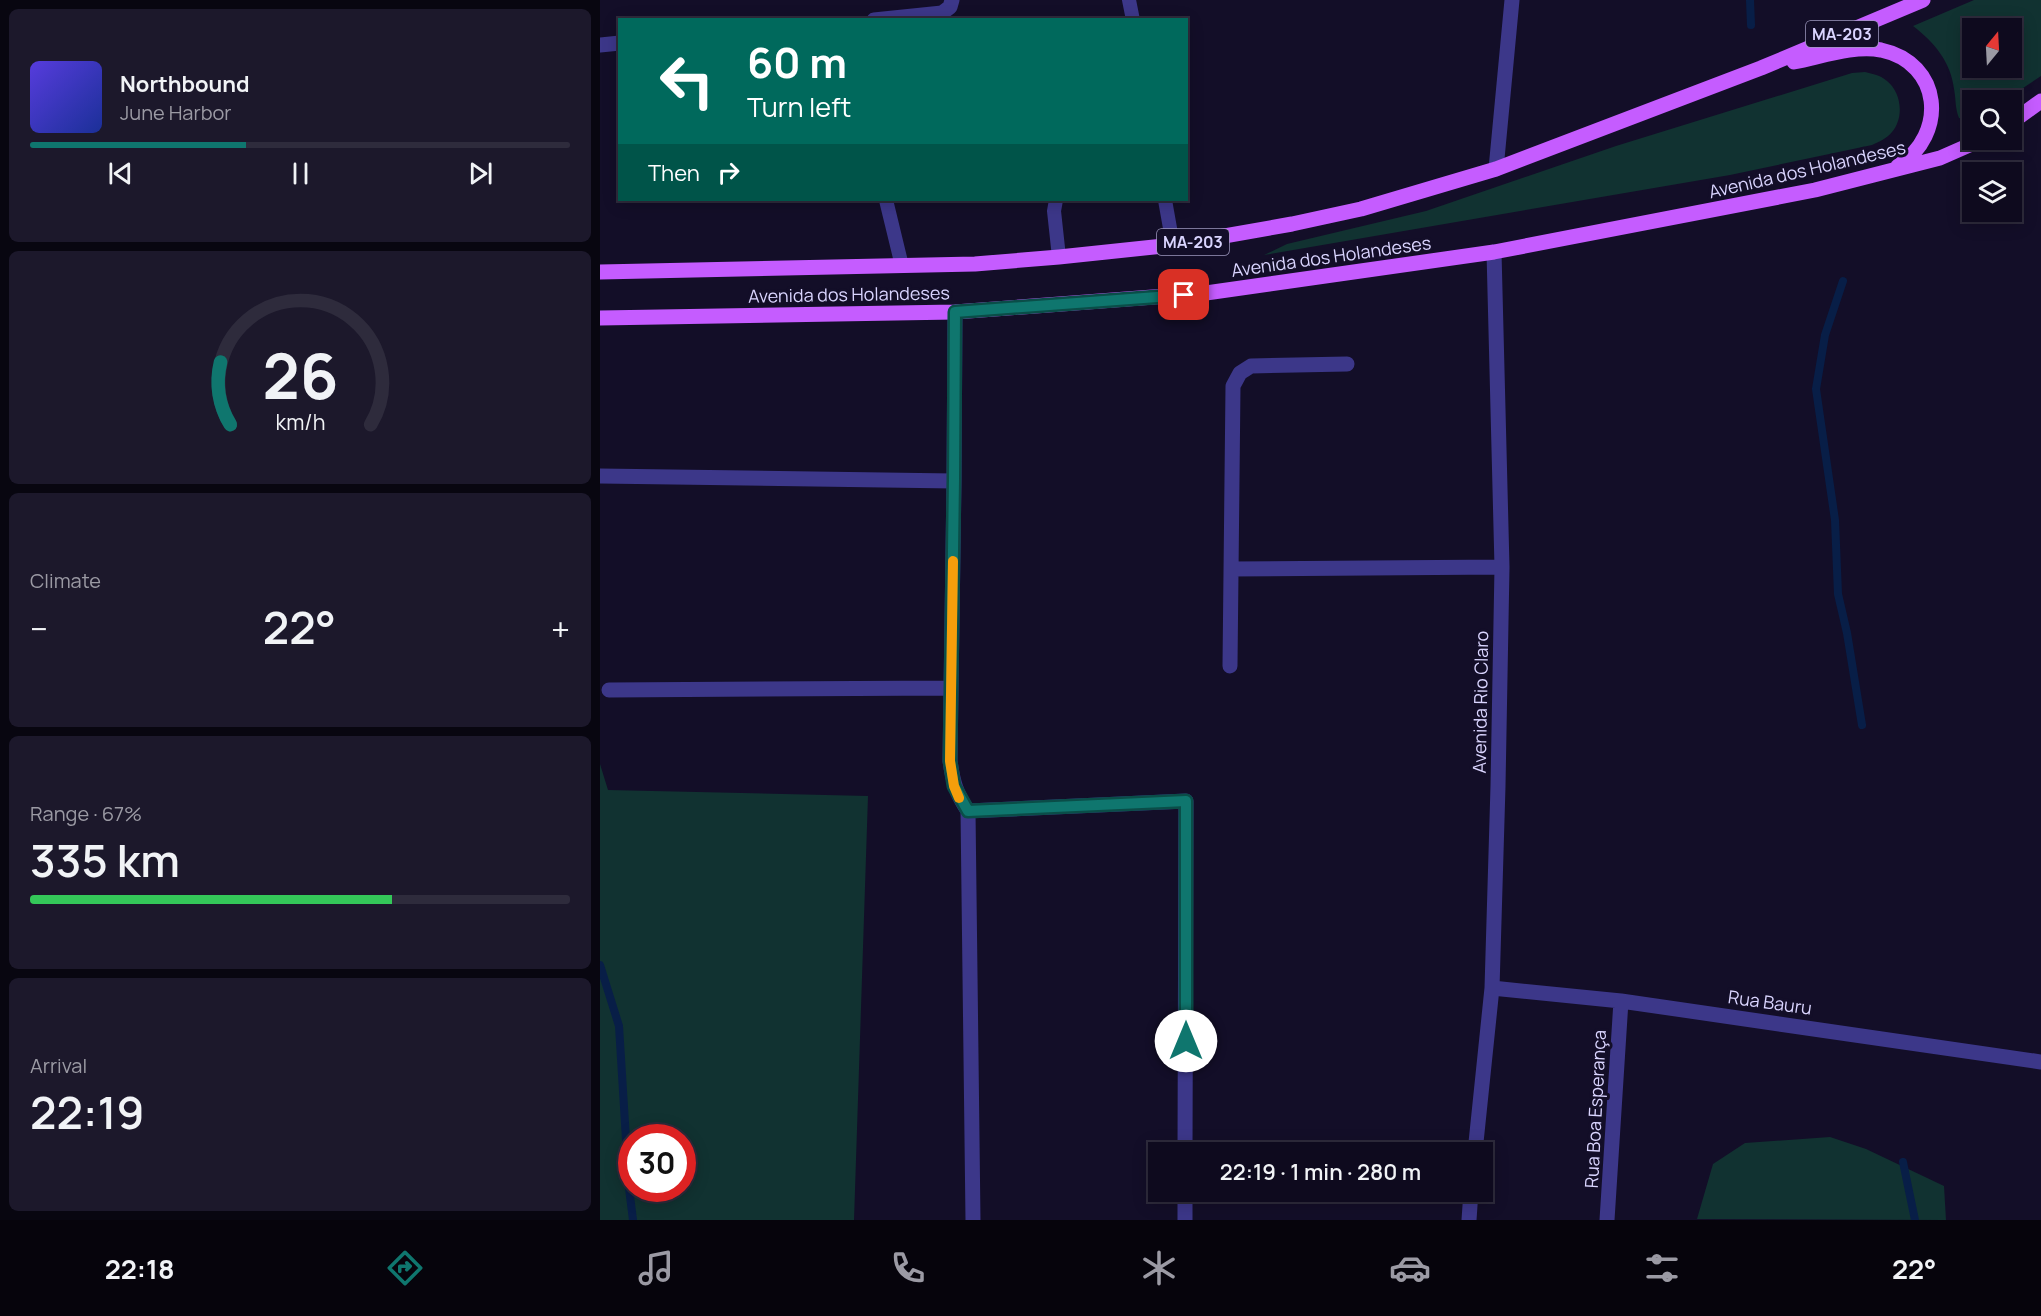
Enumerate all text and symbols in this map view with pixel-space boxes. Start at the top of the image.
north arrow [1962,18,2022,78]
map controls [1962,18,2022,222]
road number: MA-203 [1806,21,1878,47]
text: 60 m [747,33,847,91]
icon: left [648,42,726,120]
text: Northbound [120,69,250,99]
text: Turn left [747,88,851,125]
button: search [1962,90,2022,150]
text: June Harbor [120,99,232,126]
street label: Avenida dos Holandeses [1706,135,1908,203]
icon: right [712,156,745,189]
icon: previous [104,157,137,190]
icon: pause [284,157,317,190]
icon: next [464,157,497,190]
text: Then [648,158,700,188]
button: layers [1962,162,2022,222]
road number: MA-203 [1157,229,1229,255]
street label: Avenida dos Holandeses [1230,230,1432,282]
pin [1158,269,1209,320]
icon: arrive [1167,278,1200,311]
street label: Avenida dos Holandeses [748,280,950,308]
text: 26 [262,332,338,418]
text: km/h [275,407,325,436]
text: Climate [30,567,101,594]
text: 22° [263,596,336,658]
text: − [30,606,48,651]
text: + [551,606,570,651]
street label: Avenida Rio Claro [1467,630,1493,774]
text: Range · 67% [30,800,142,827]
text: 335 km [30,829,180,891]
street label: Rua Bauru [1726,984,1814,1020]
position arrow [1154,1009,1218,1073]
street label: Rua Boa Esperança [1579,1029,1611,1189]
text: Arrival [30,1052,87,1079]
text: 22:19 [30,1081,145,1143]
speed limit sign: 30 [618,1124,696,1202]
text: 22:19 · 1 min · 280 m [1220,1157,1421,1187]
icon: directions [384,1247,426,1289]
icon: music [635,1247,677,1289]
icon: phone [887,1247,929,1289]
icon: climate [1138,1247,1180,1289]
icon: car [1389,1247,1431,1289]
icon: filters [1641,1247,1683,1289]
text: 22:18 [105,1250,174,1287]
text: 22° [1892,1250,1936,1287]

